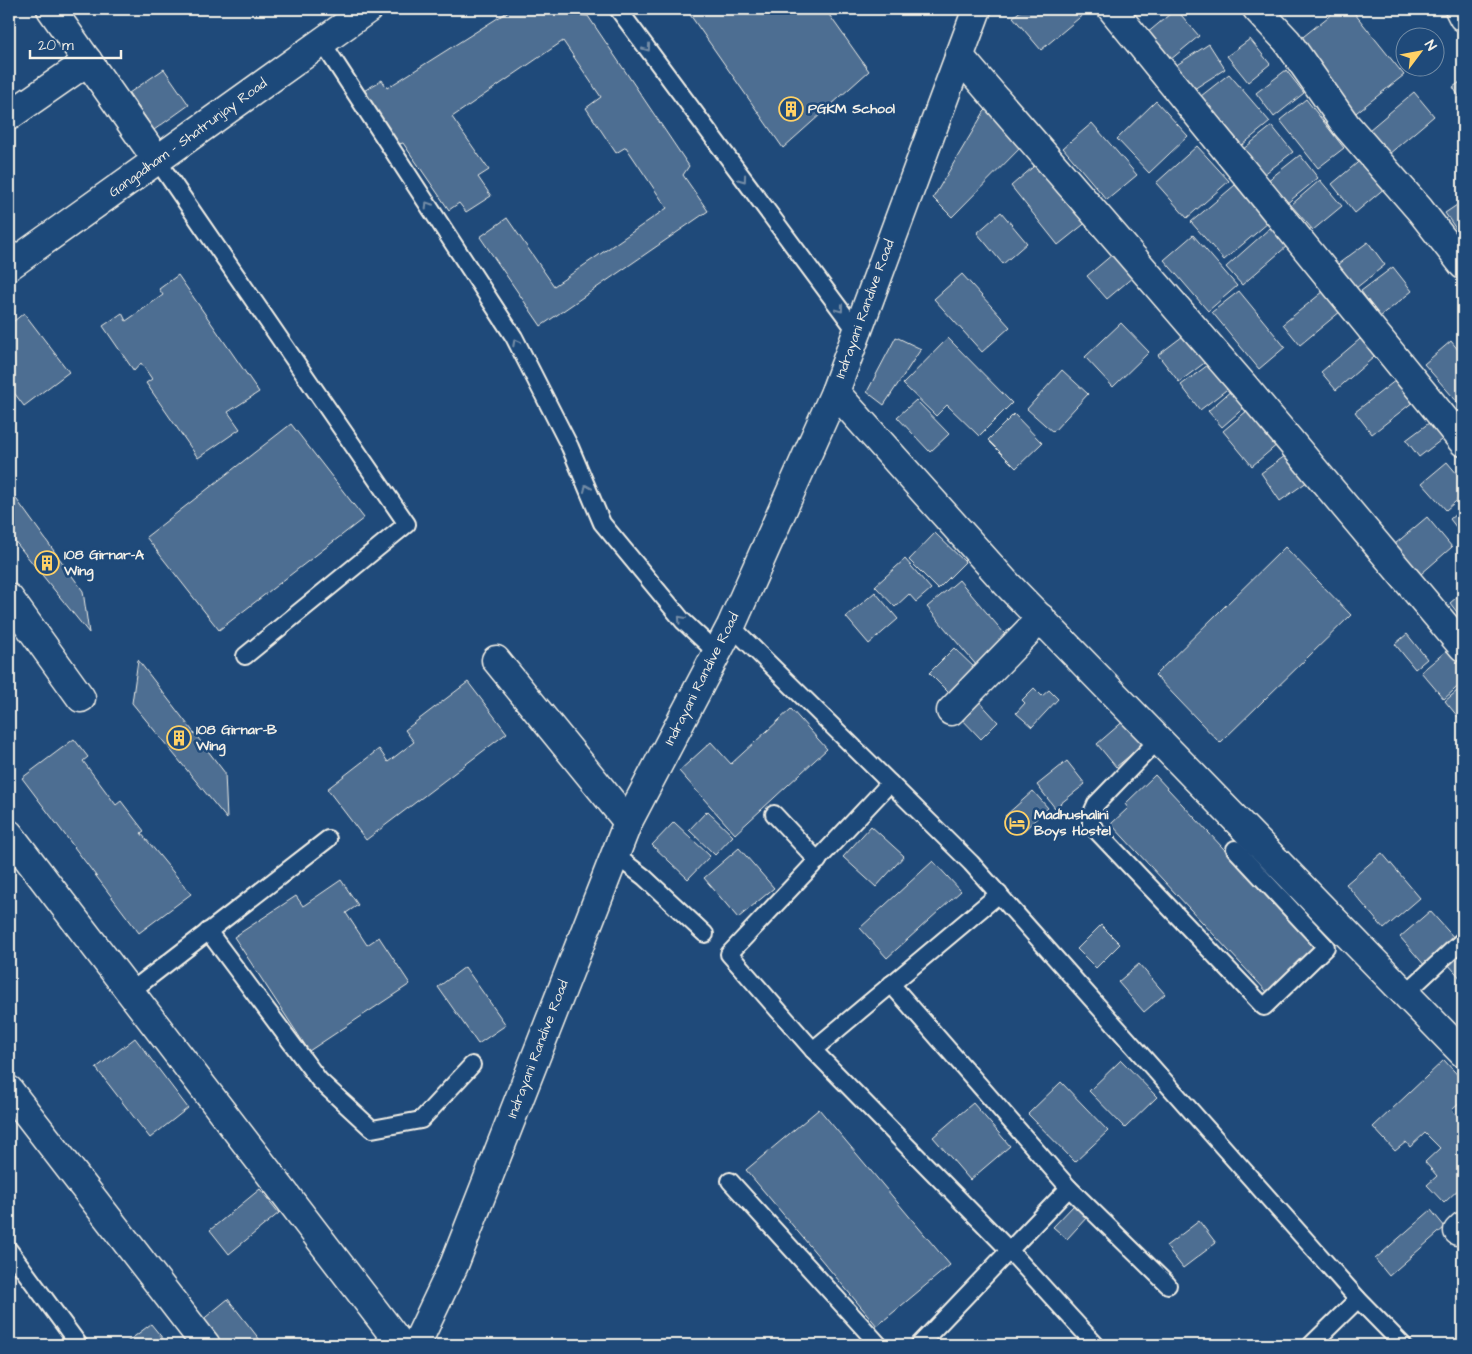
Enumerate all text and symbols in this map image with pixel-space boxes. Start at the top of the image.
scale bar [30,28,121,60]
north arrow [1394,28,1444,78]
text: 20 m [38,35,74,56]
text: N [1419,37,1441,55]
one-way arrow [641,42,649,51]
street label: Gangadham - Shatrunjay Road [105,74,271,202]
building icon: PGKM School [778,96,804,122]
place label: PGKM School [808,99,896,119]
one-way arrow [737,173,746,183]
one-way arrow [425,202,435,211]
street label: Indrayani Randive Road [831,237,899,381]
one-way arrow [834,303,843,313]
one-way arrow [512,338,522,347]
one-way arrow [583,484,593,493]
place label: 108 Girnar-A Wing [63,545,145,582]
building icon: 108 Girnar-A Wing [34,550,60,576]
street label: Indrayani Randive Road [660,609,744,749]
one-way arrow [678,615,687,624]
place label: 108 Girnar-B Wing [195,720,277,757]
building icon: 108 Girnar-B Wing [166,725,192,751]
place label: Madhushalini Boys Hostel [1034,805,1112,841]
hotel icon: Madhushalini Boys Hostel [1004,810,1030,836]
street label: Indrayani Randive Road [502,977,574,1121]

